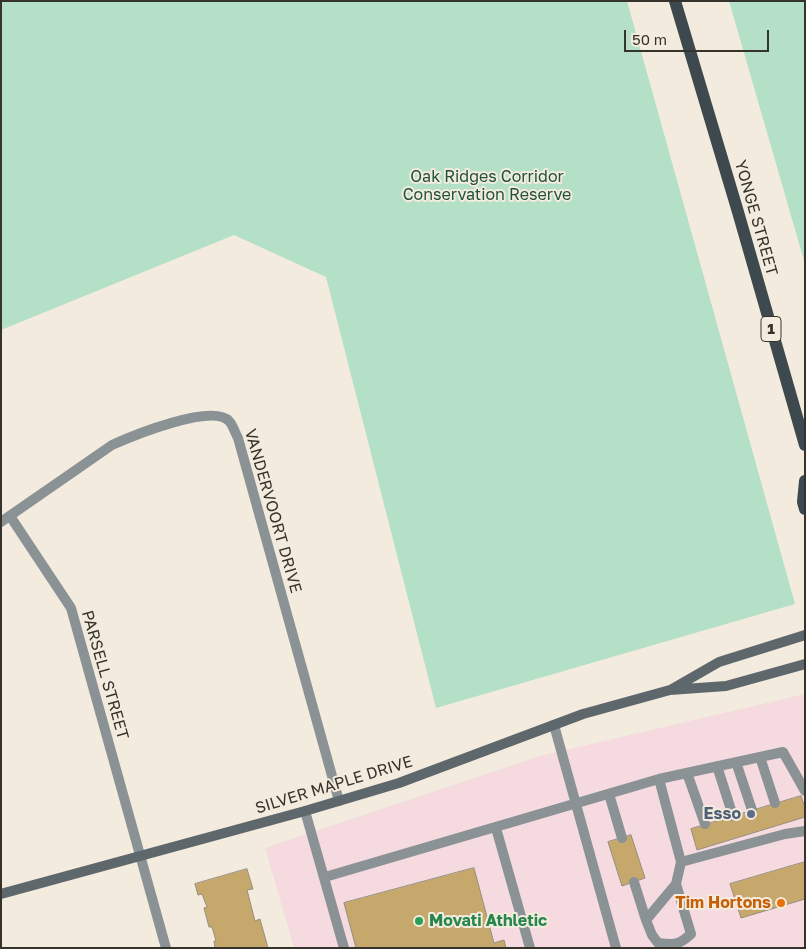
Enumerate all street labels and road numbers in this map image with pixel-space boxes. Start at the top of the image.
street label: YONGE STREET [730,158,782,278]
road number: 1 [761,316,781,342]
street label: VANDERVOORT DRIVE [240,427,306,595]
street label: PARSELL STREET [77,608,133,742]
street label: SILVER MAPLE DRIVE [253,752,415,818]

